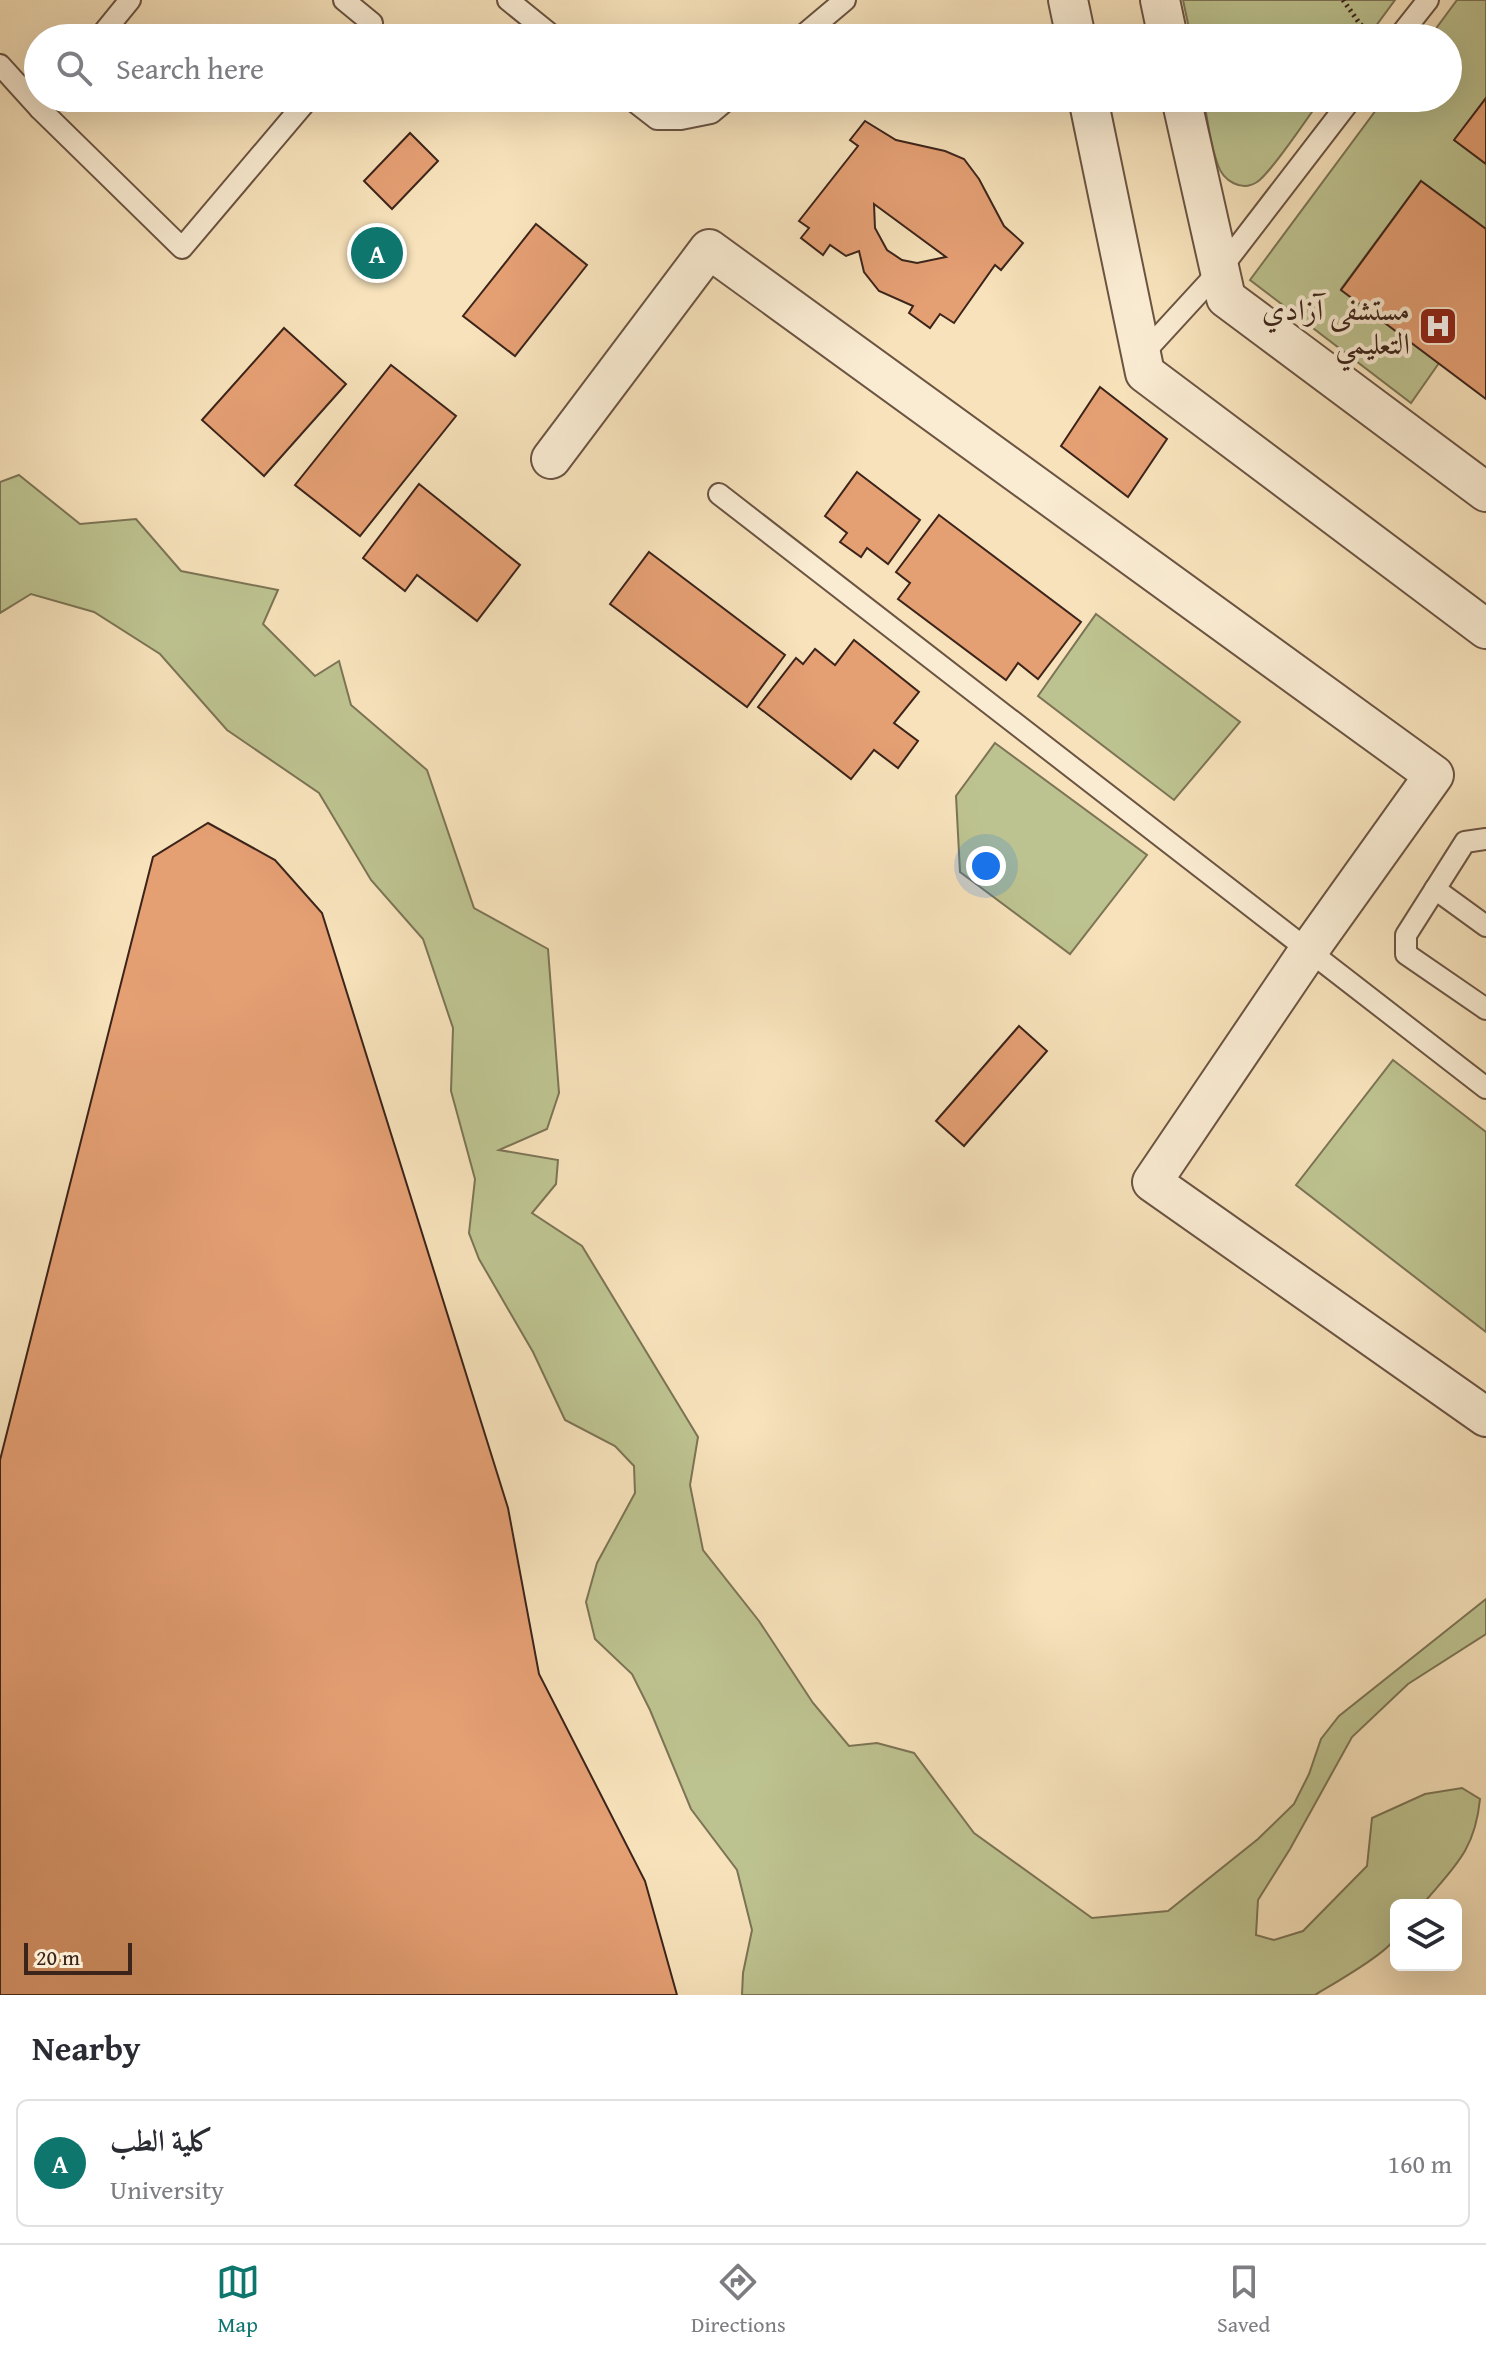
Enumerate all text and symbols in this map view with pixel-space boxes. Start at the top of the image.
search box [24,24,1462,112]
icon: search [52,46,96,90]
text: Search here [116,46,264,90]
pin: A [351,223,403,283]
place label: مستشفى آزادي التعليمي [1262,287,1410,372]
hospital icon: مستشفى آزادي التعليمي [1417,305,1459,347]
your location [966,846,1006,886]
map controls [1390,1899,1462,1971]
button: layers [1390,1899,1462,1971]
scale bar [24,1939,132,1975]
text: 20 m [36,1941,80,1973]
text: Nearby [32,2023,141,2072]
text: كلية الطب [110,2118,213,2162]
text: A [52,2144,68,2183]
text: 160 m [1387,2144,1452,2183]
text: University [110,2170,224,2209]
tab: Map [216,2260,260,2340]
tab: Directions [691,2260,786,2340]
tab: Saved [1217,2260,1270,2340]

